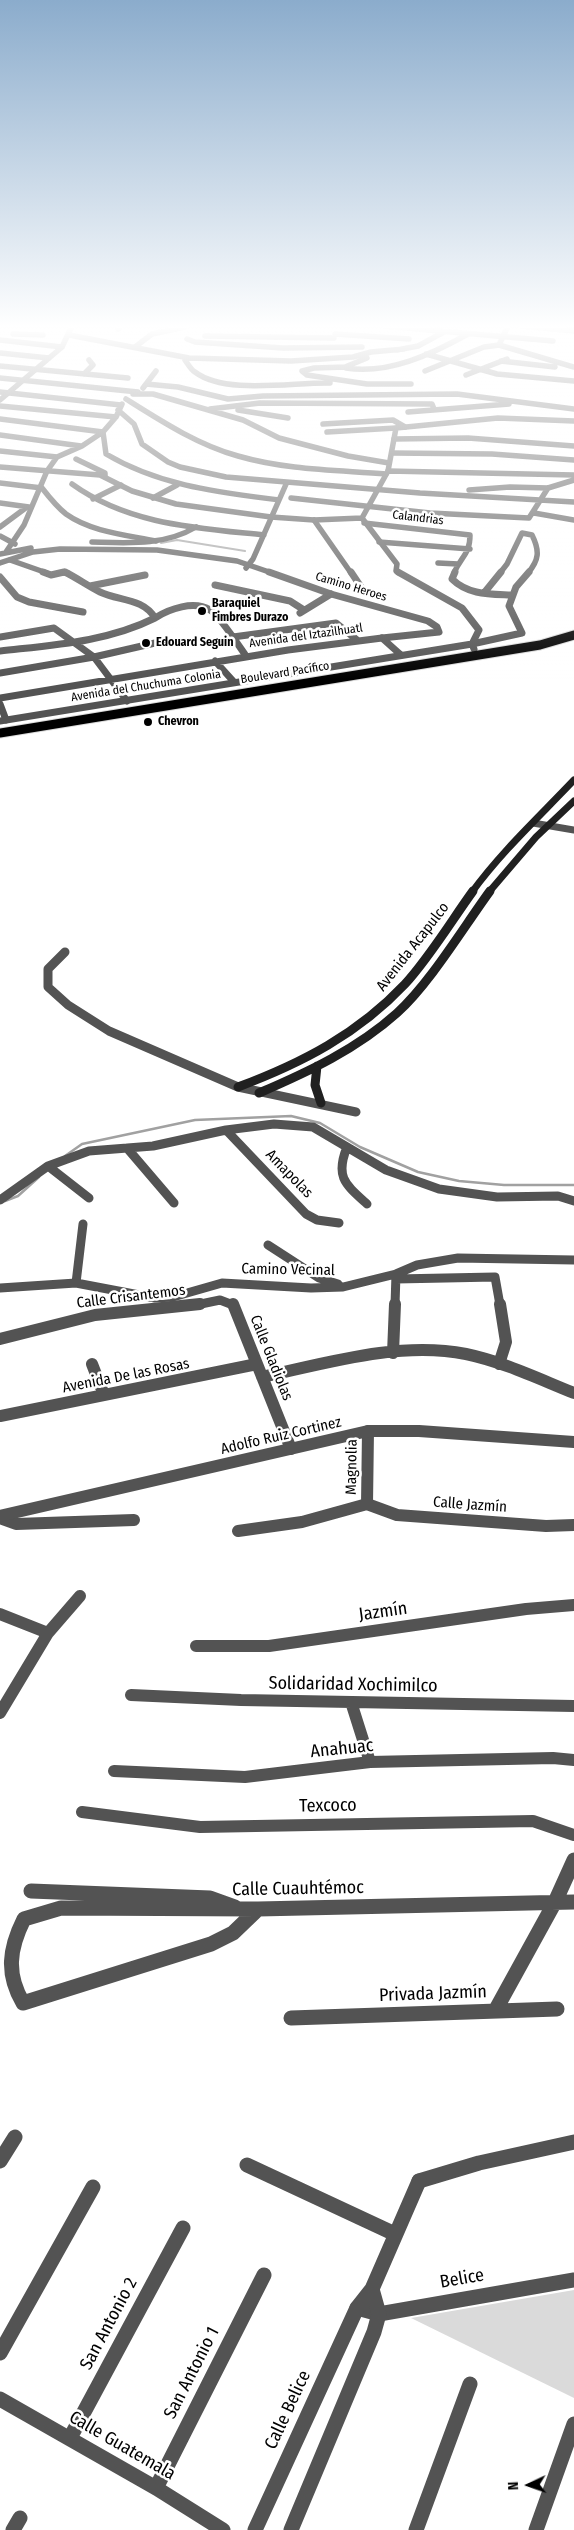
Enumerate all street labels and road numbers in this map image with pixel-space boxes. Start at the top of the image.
street label: Calandrias [392,508,444,528]
street label: Camino Heroes [314,569,388,605]
street label: Avenida del Iztazilhuatl [248,621,364,651]
street label: Boulevard Pacífico [240,659,330,687]
street label: Avenida del Chuchuma Colonia [70,667,222,705]
street label: Avenida Acapulco [373,899,453,995]
street label: Amapolas [262,1146,316,1202]
street label: Camino Vecinal [241,1260,335,1280]
street label: Calle Crisantemos [76,1281,186,1313]
street label: Calle Gladiolas [246,1313,296,1403]
street label: Avenida De las Rosas [61,1355,191,1397]
street label: Adolfo Ruiz Cortinez [219,1413,343,1459]
street label: Magnolia [343,1439,361,1495]
street label: Calle Jazmín [432,1493,508,1517]
street label: Jazmín [357,1598,409,1626]
street label: Solidaridad Xochimilco [268,1673,438,1697]
street label: Anahuac [309,1735,375,1763]
street label: Texcoco [299,1795,357,1817]
street label: Calle Cuauhtémoc [232,1877,364,1901]
street label: Privada Jazmín [379,1981,487,2007]
street label: Belice [438,2265,486,2293]
street label: San Antonio 2 [76,2274,142,2374]
street label: San Antonio 1 [160,2323,224,2423]
street label: Calle Belice [260,2367,316,2453]
street label: Calle Guatemala [65,2407,179,2485]

